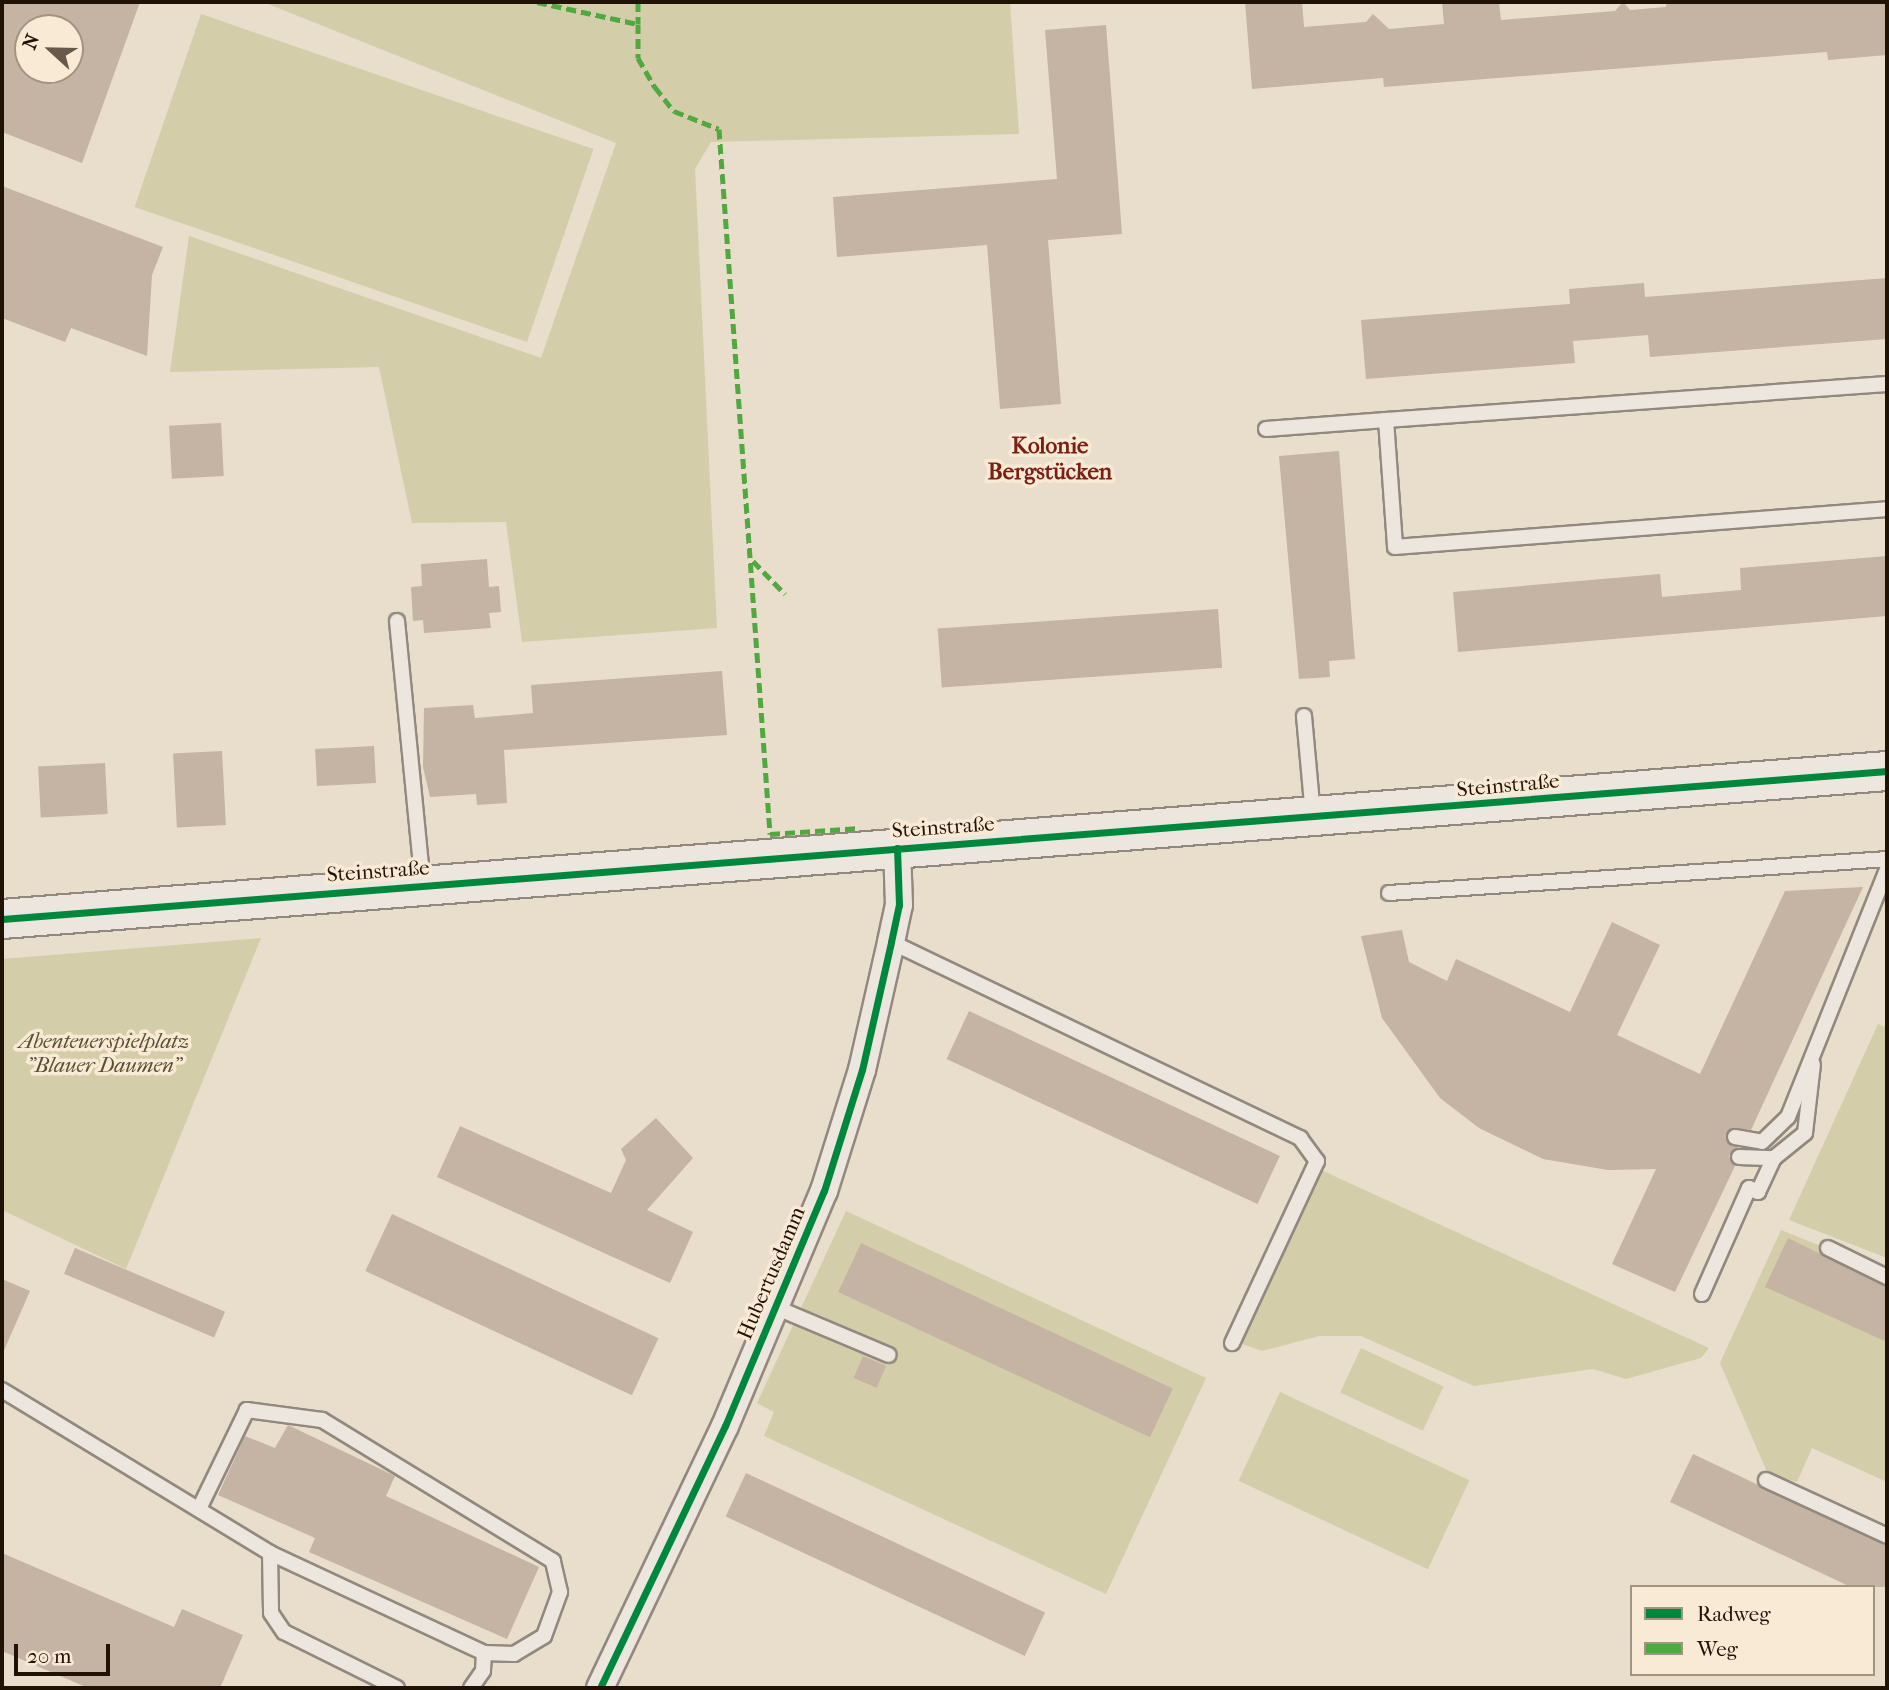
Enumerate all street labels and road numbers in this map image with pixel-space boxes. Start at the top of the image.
street label: Steinstraße [1456,768,1560,802]
street label: Steinstraße [891,811,995,843]
street label: Steinstraße [326,855,430,887]
street label: Hubertusdamm [732,1203,810,1343]

